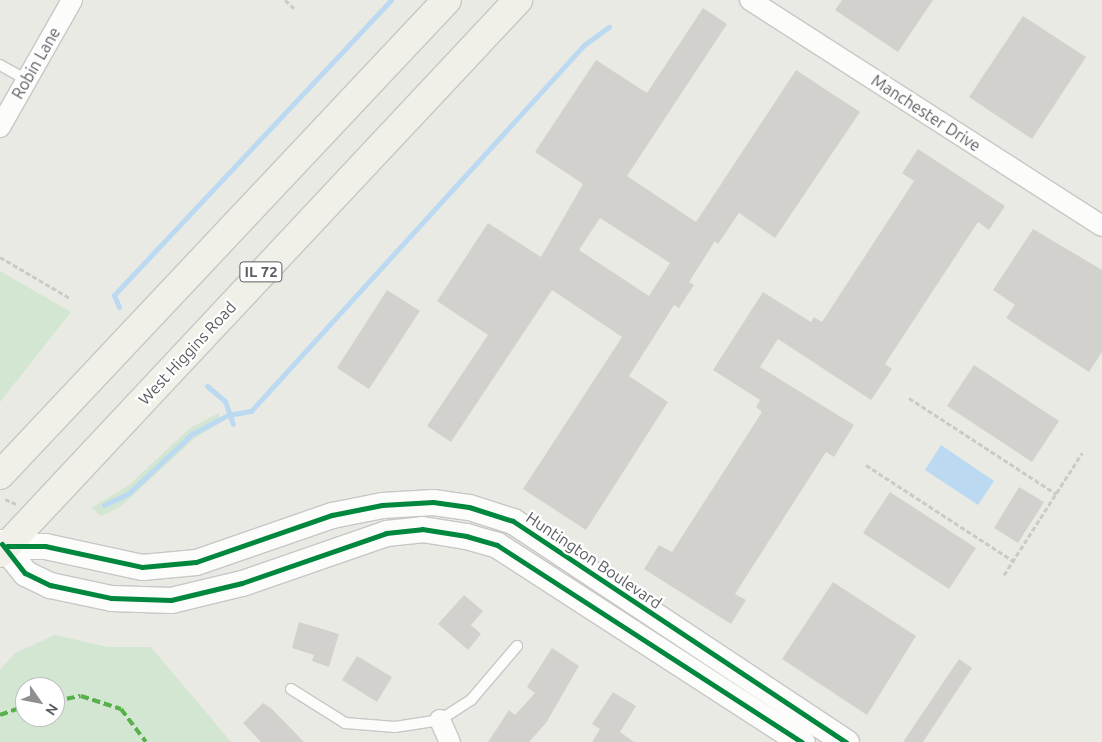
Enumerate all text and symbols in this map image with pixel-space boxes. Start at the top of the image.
street label: Robin Lane [8,24,64,102]
street label: Manchester Drive [868,71,984,155]
road number: IL 72 [238,260,284,284]
street label: West Higgins Road [134,297,240,409]
street label: Huntington Boulevard [523,507,665,613]
north arrow [15,677,65,727]
text: N [42,701,61,718]

